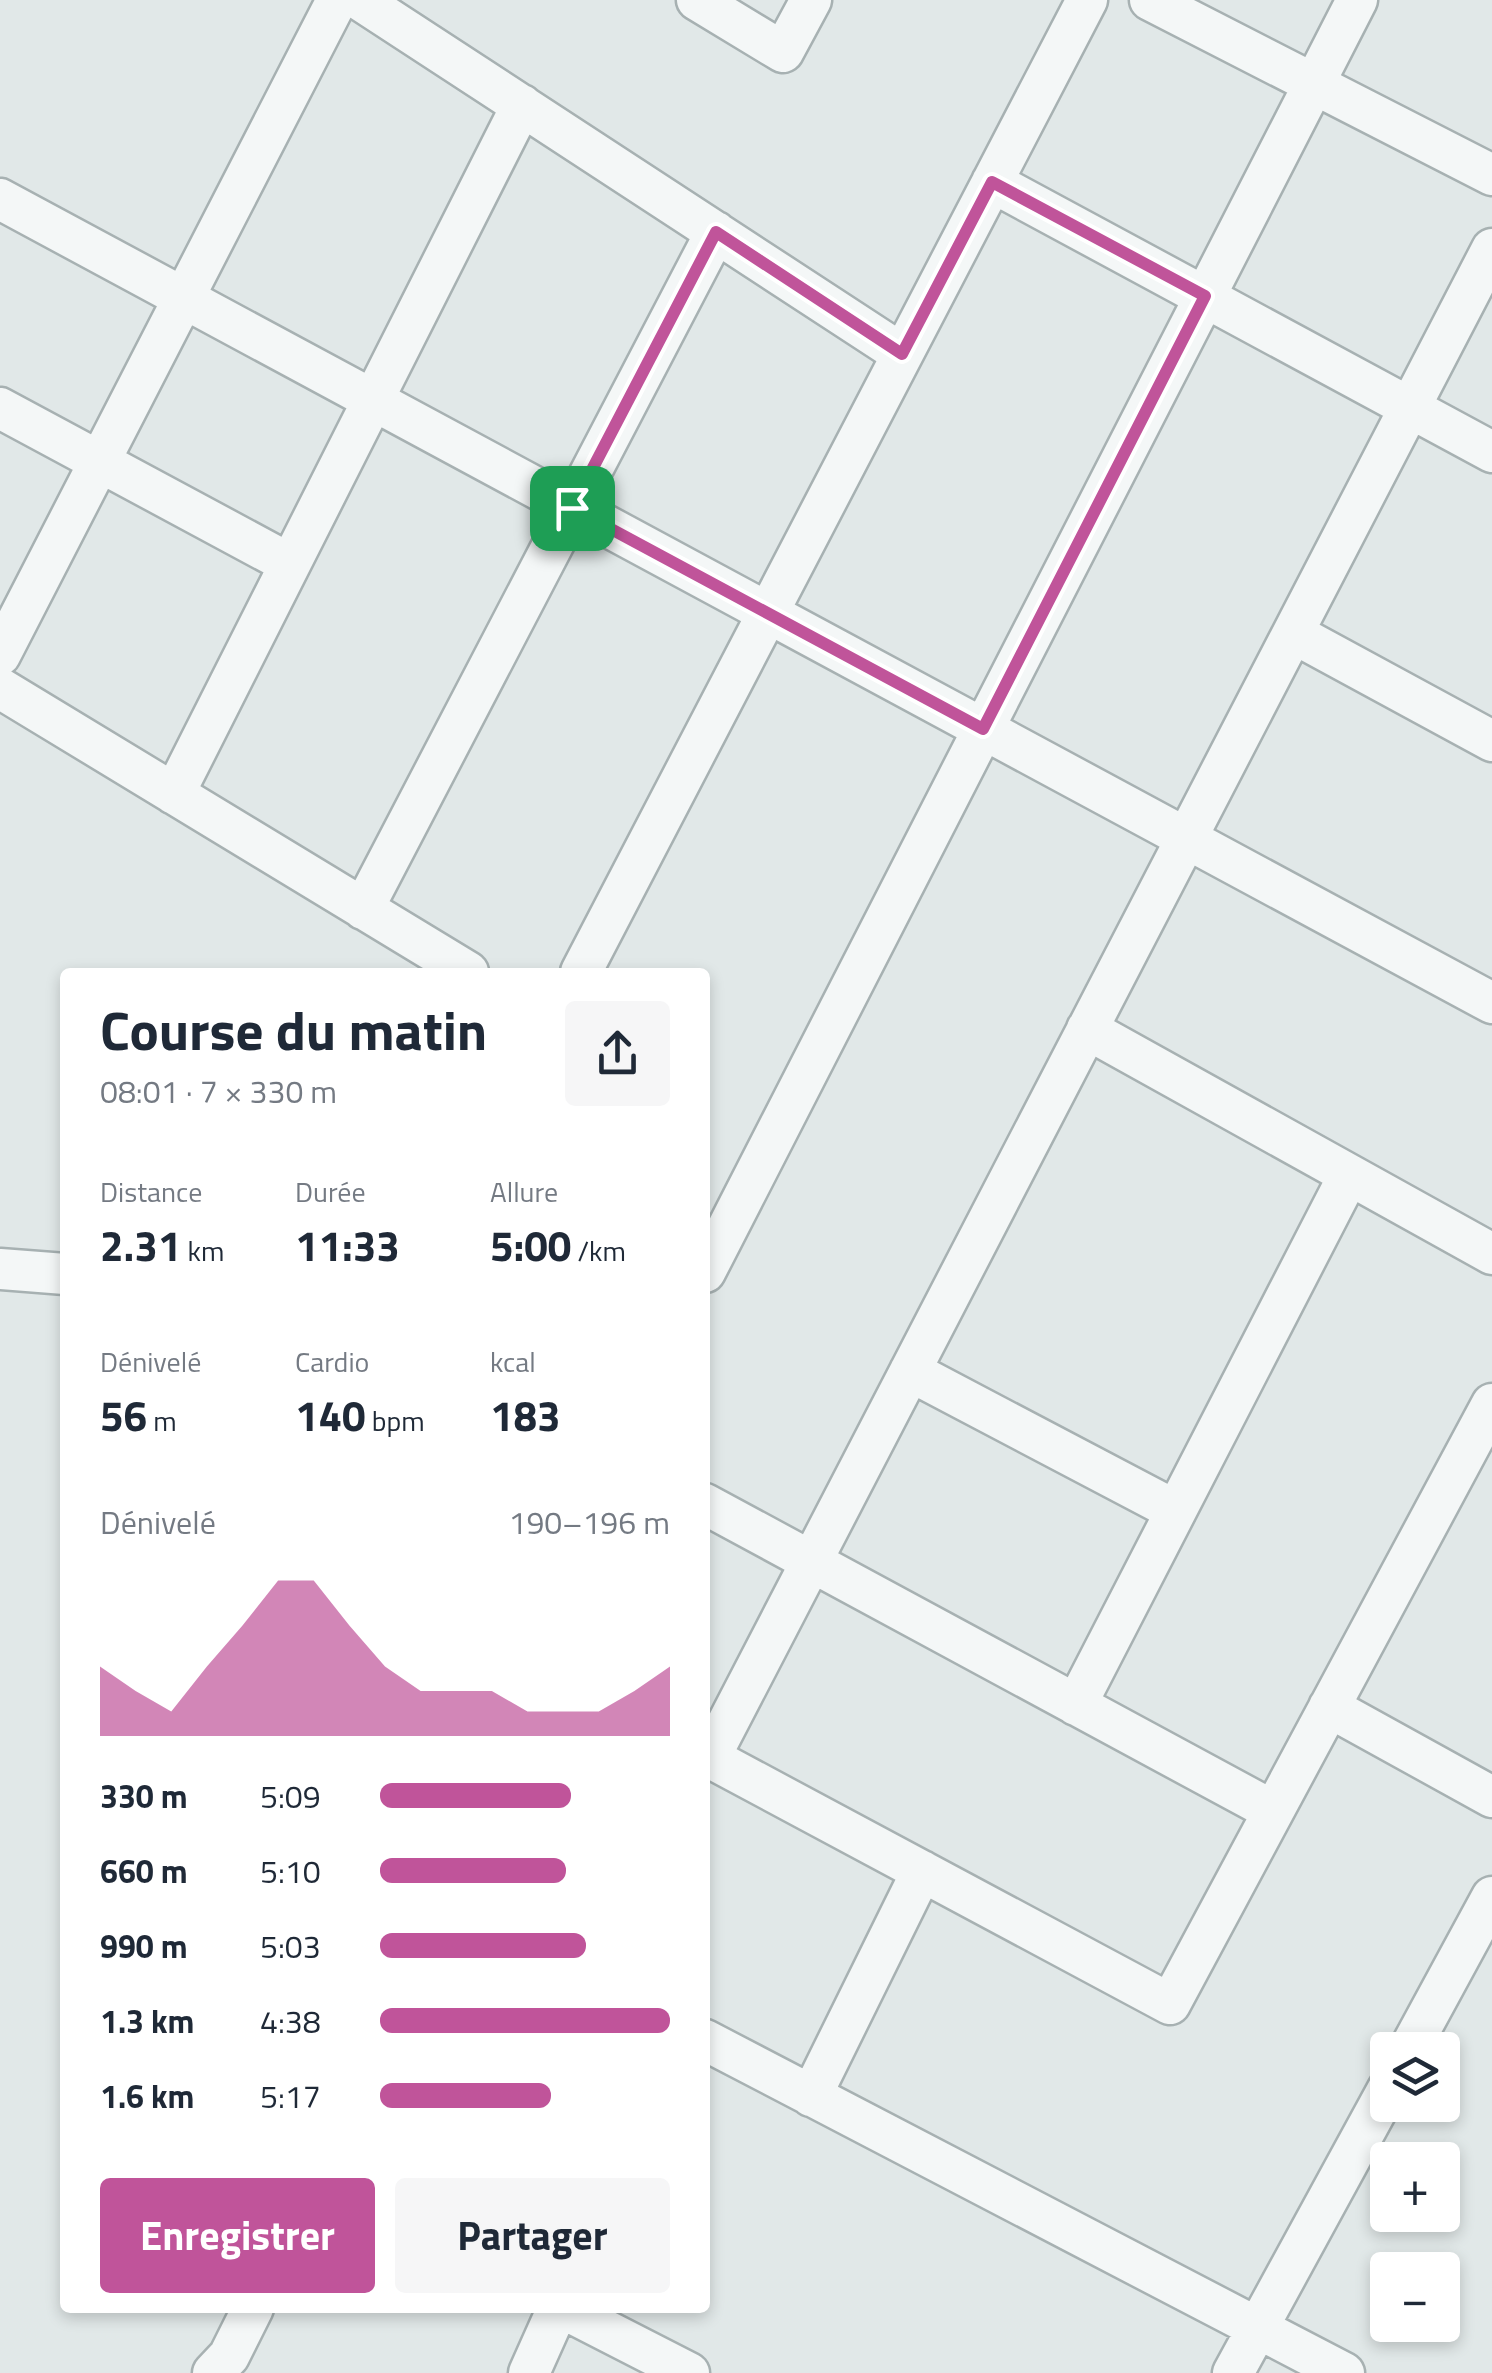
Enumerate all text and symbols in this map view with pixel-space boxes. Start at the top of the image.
pin [530,466,615,551]
icon: arrive [545,481,600,536]
text: Course du matin [100,988,487,1071]
button: share [565,1001,670,1106]
text: 08:01 · 7 × 330 m [100,1067,337,1115]
text: Distance [100,1170,202,1213]
text: Durée [295,1170,366,1213]
text: Allure [490,1170,558,1213]
text: 2.31 [100,1213,181,1277]
text: 11:33 [295,1213,400,1277]
text: 5:00 [490,1213,571,1277]
text: km [181,1229,224,1272]
text: /km [571,1229,626,1272]
text: Dénivelé [100,1340,201,1383]
text: Cardio [295,1340,369,1383]
text: kcal [490,1340,536,1383]
text: 56 [100,1383,147,1447]
text: 140 [295,1383,366,1447]
text: 183 [490,1383,561,1447]
text: m [147,1399,177,1442]
text: bpm [366,1399,425,1442]
text: Dénivelé [100,1498,216,1546]
text: 190–196 m [508,1498,670,1546]
text: 330 m [100,1772,188,1820]
text: 5:09 [260,1772,321,1820]
text: 660 m [100,1847,188,1895]
text: 5:10 [260,1847,321,1895]
text: 990 m [100,1922,188,1970]
text: 5:03 [260,1922,321,1970]
text: 1.3 km [100,1997,194,2045]
text: 4:38 [260,1997,321,2045]
map controls [1370,2032,1460,2342]
button: layers [1370,2032,1460,2122]
text: 1.6 km [100,2072,194,2120]
text: 5:17 [260,2072,321,2120]
button: + [1370,2142,1460,2232]
button: Enregistrer [100,2178,375,2293]
button: Partager [395,2178,670,2293]
button: − [1370,2252,1460,2342]

